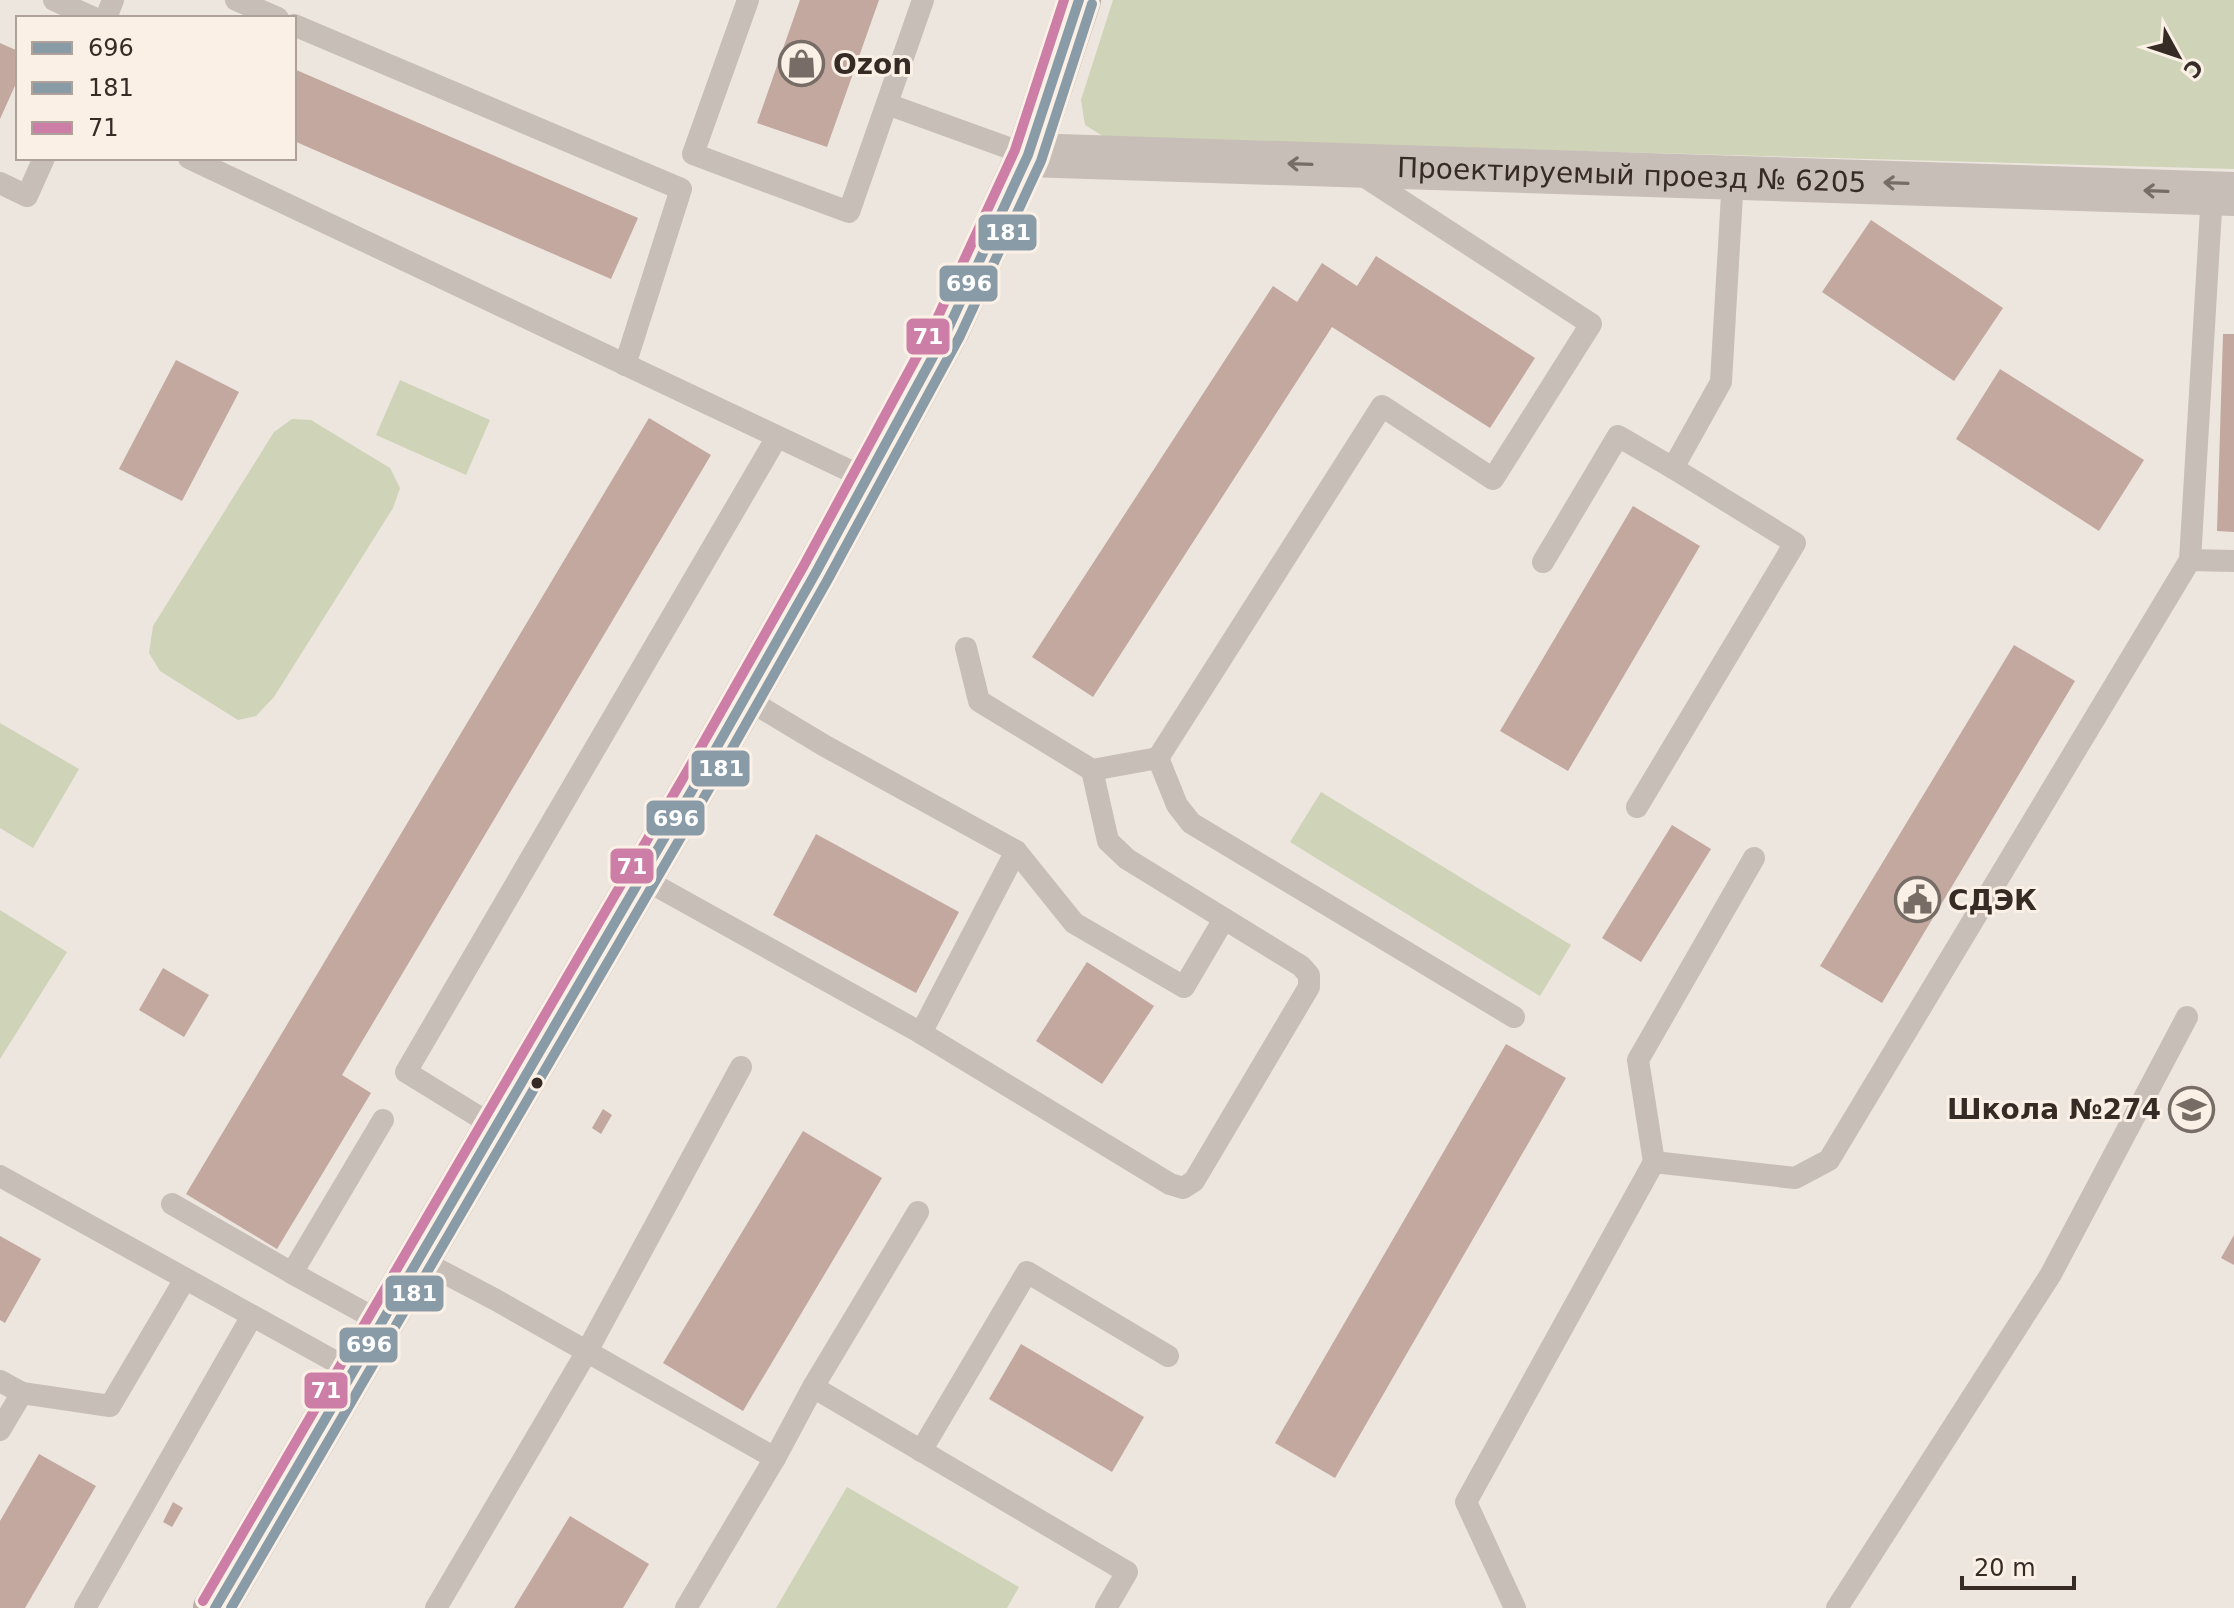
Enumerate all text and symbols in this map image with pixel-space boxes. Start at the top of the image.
legend [16,16,296,160]
north arrow [2138,16,2218,96]
text: 696 [88,34,134,62]
shop icon: Ozon [778,40,826,88]
place label: Ozon [833,48,912,81]
text: С [2178,54,2208,83]
text: 181 [88,74,134,102]
text: 71 [88,114,119,142]
street label: Проектируемый проезд № 6205 [1396,151,1867,199]
one-way arrow [1287,157,1314,172]
one-way arrow [1883,175,1910,191]
one-way arrow [2143,184,2170,199]
line badge: 181 [977,213,1038,252]
text: 181 [985,220,1031,245]
line badge: 696 [938,264,999,303]
text: 696 [946,271,992,296]
line badge: 71 [905,317,951,356]
text: 71 [913,324,943,349]
line badge: 181 [690,749,751,788]
text: 181 [698,756,744,781]
line badge: 696 [645,799,706,837]
text: 696 [653,806,699,831]
line badge: 71 [609,847,655,885]
text: 71 [617,854,647,879]
public building icon: СДЭК [1893,876,1941,924]
place label: СДЭК [1948,884,2037,917]
unlabelled marker [529,1075,545,1091]
school or university icon: Школа №274 [2168,1085,2216,1133]
place label: Школа №274 [1947,1093,2161,1126]
line badge: 181 [384,1274,445,1313]
text: 181 [391,1281,437,1306]
line badge: 696 [338,1326,399,1364]
text: 696 [346,1332,392,1357]
line badge: 71 [303,1371,349,1410]
text: 71 [311,1378,341,1403]
scale bar [1962,1540,2074,1590]
text: 20 m [1974,1554,2036,1582]

